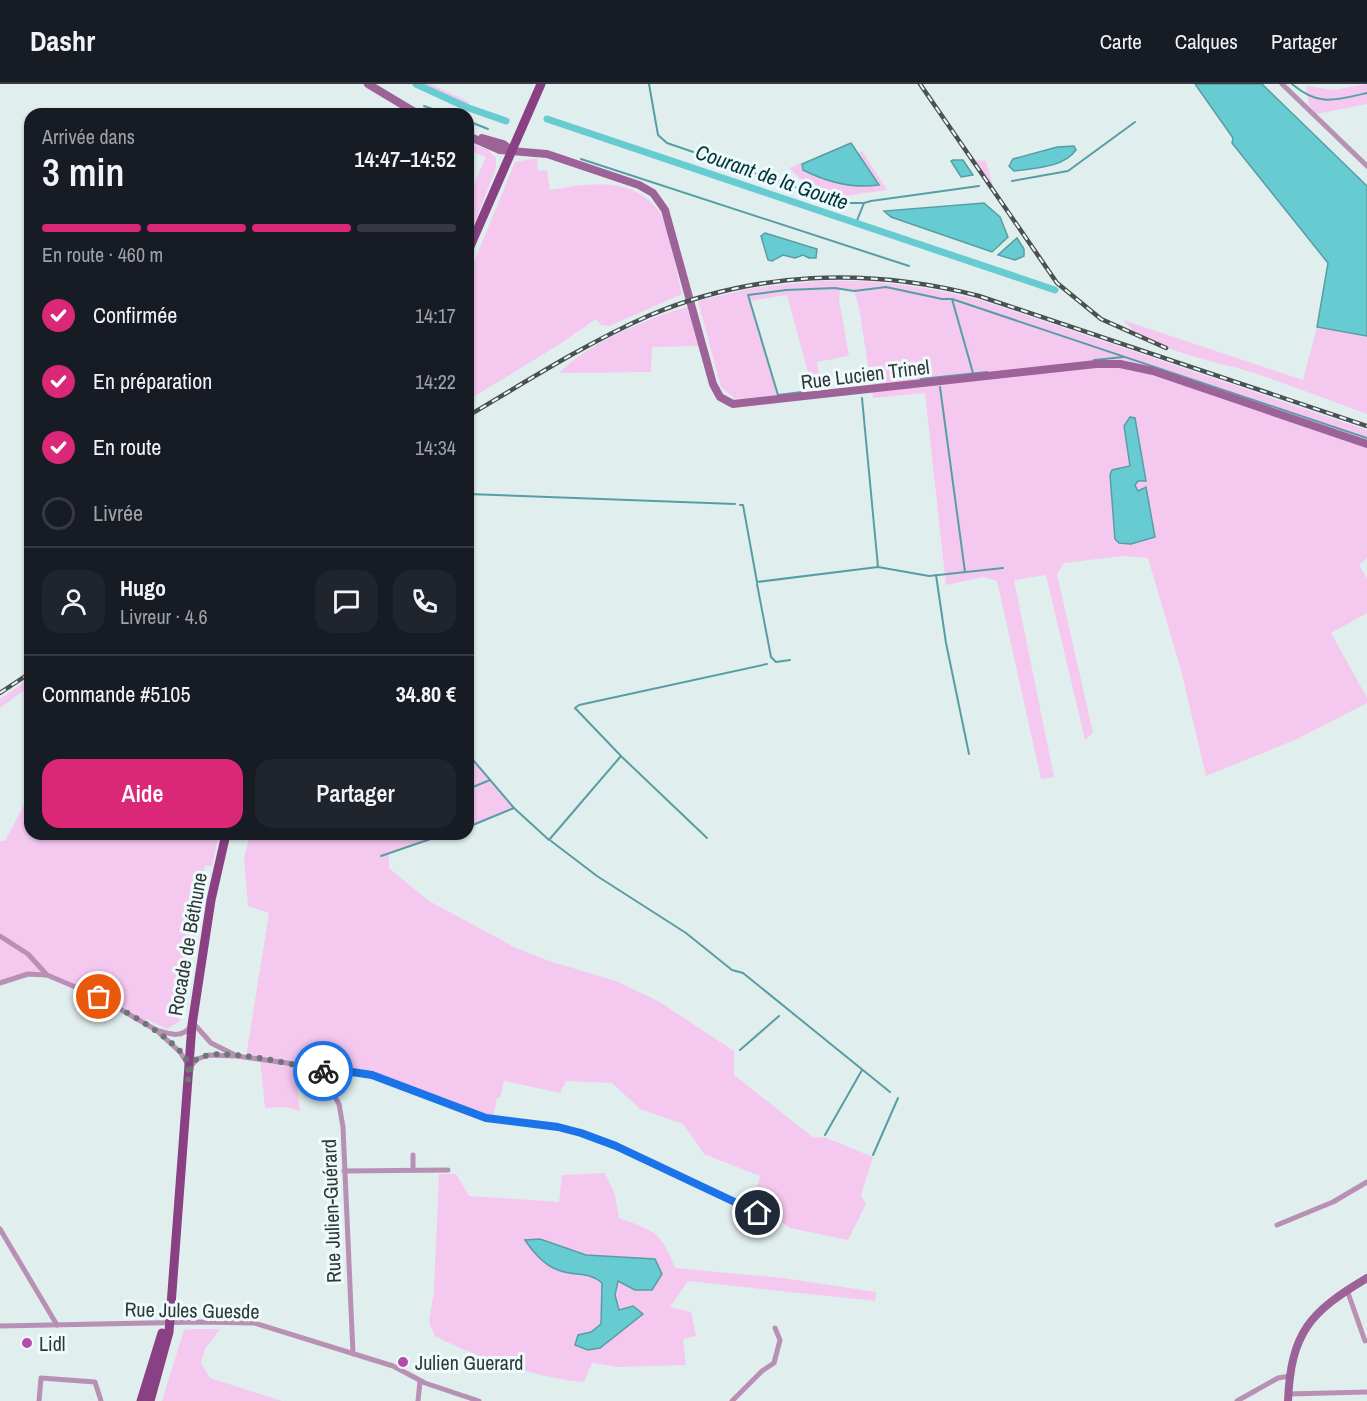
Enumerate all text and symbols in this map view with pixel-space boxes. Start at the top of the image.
text: Dashr [30,22,95,60]
text: Carte [1100,27,1142,56]
text: Calques [1175,27,1238,56]
text: Partager [1271,27,1337,56]
text: Arrivée dans [42,123,135,150]
water label: Courant de la Goutte [692,137,852,217]
text: 14:47–14:52 [354,144,456,174]
text: 3 min [42,146,124,198]
text: En route · 460 m [42,241,163,268]
icon: check [42,299,75,332]
text: Confirmée [93,300,177,330]
text: 14:17 [415,302,456,329]
street label: Rue Lucien Trinel [799,353,931,395]
icon: check [42,365,75,398]
text: En préparation [93,366,212,396]
text: 14:22 [415,368,456,395]
icon: check [42,431,75,464]
text: En route [93,432,161,462]
text: 14:34 [415,434,456,461]
text: Livrée [93,498,143,528]
button: person [42,570,105,633]
button: chat [315,570,378,633]
button: phone [393,570,456,633]
text: Hugo [120,573,166,603]
text: Livreur · 4.6 [120,603,208,630]
text: Commande #5105 [42,679,190,709]
text: 34.80 € [396,679,456,709]
button: Aide [42,759,243,828]
button: Partager [255,759,456,828]
street label: Rocade de Béthune [161,870,213,1018]
pin [73,971,124,1022]
icon: bag [82,980,115,1013]
courier [293,1041,353,1101]
icon: bike [307,1055,340,1088]
street label: Rue Julien-Guérard [315,1139,347,1283]
pin [732,1187,783,1238]
icon: home [741,1196,774,1229]
street label: Rue Jules Guesde [124,1295,260,1325]
place label: Lidl [39,1330,65,1357]
marker: Lidl [20,1336,34,1350]
place label: Julien Guerard [415,1349,523,1376]
marker: Julien Guerard [396,1355,410,1369]

